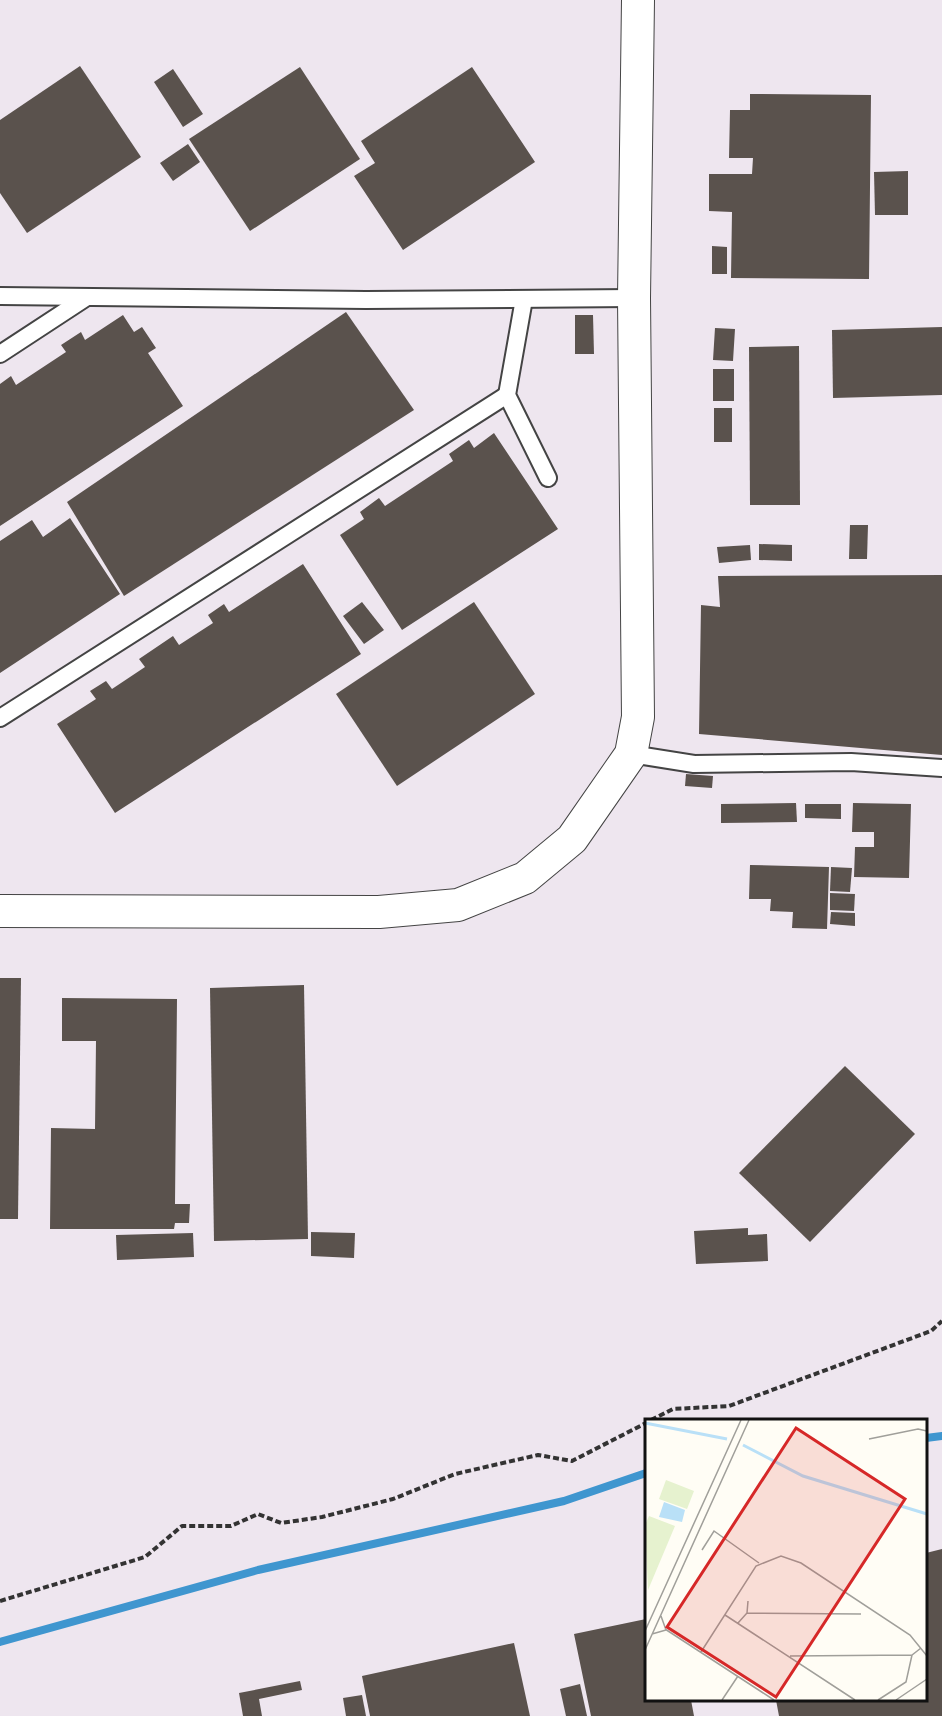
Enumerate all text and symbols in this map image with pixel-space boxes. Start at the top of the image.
inset map [645,1419,927,1701]

